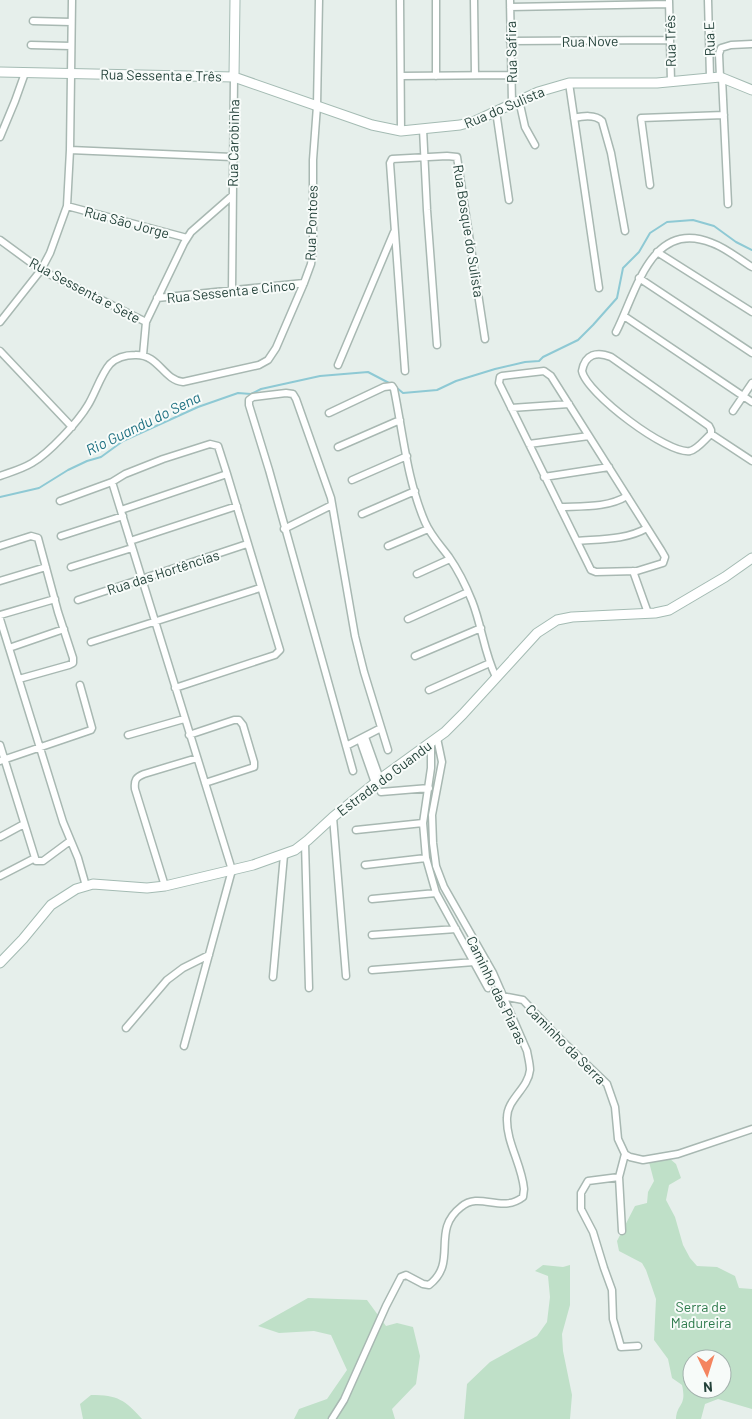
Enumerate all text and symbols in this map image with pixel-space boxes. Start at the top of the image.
street label: Rua Três [661,14,679,67]
street label: Rua Safira [502,21,520,83]
street label: Rua E [700,21,718,57]
street label: Rua Nove [561,32,619,50]
street label: Rua Sessenta e Três [100,65,222,85]
street label: Rua do Sulista [461,82,547,132]
street label: Rua Carobinha [224,99,242,187]
street label: Rua Bosque do Sulista [450,163,488,299]
street label: Rua Pontoes [301,185,321,261]
street label: Rua São Jorge [83,203,171,241]
street label: Rua Sessenta e Sete [27,254,143,326]
street label: Rua Sessenta e Cinco [166,276,296,306]
water label: Rio Guandu do Sena [83,387,203,459]
street label: Rua das Hortências [105,546,221,598]
street label: Estrada do Guandu [333,737,435,819]
street label: Caminho das Piaras [463,933,531,1047]
street label: Caminho da Serra [522,1000,610,1088]
park label: Serra de Madureira [671,1298,731,1331]
north arrow [682,1349,732,1399]
text: N [703,1379,713,1396]

